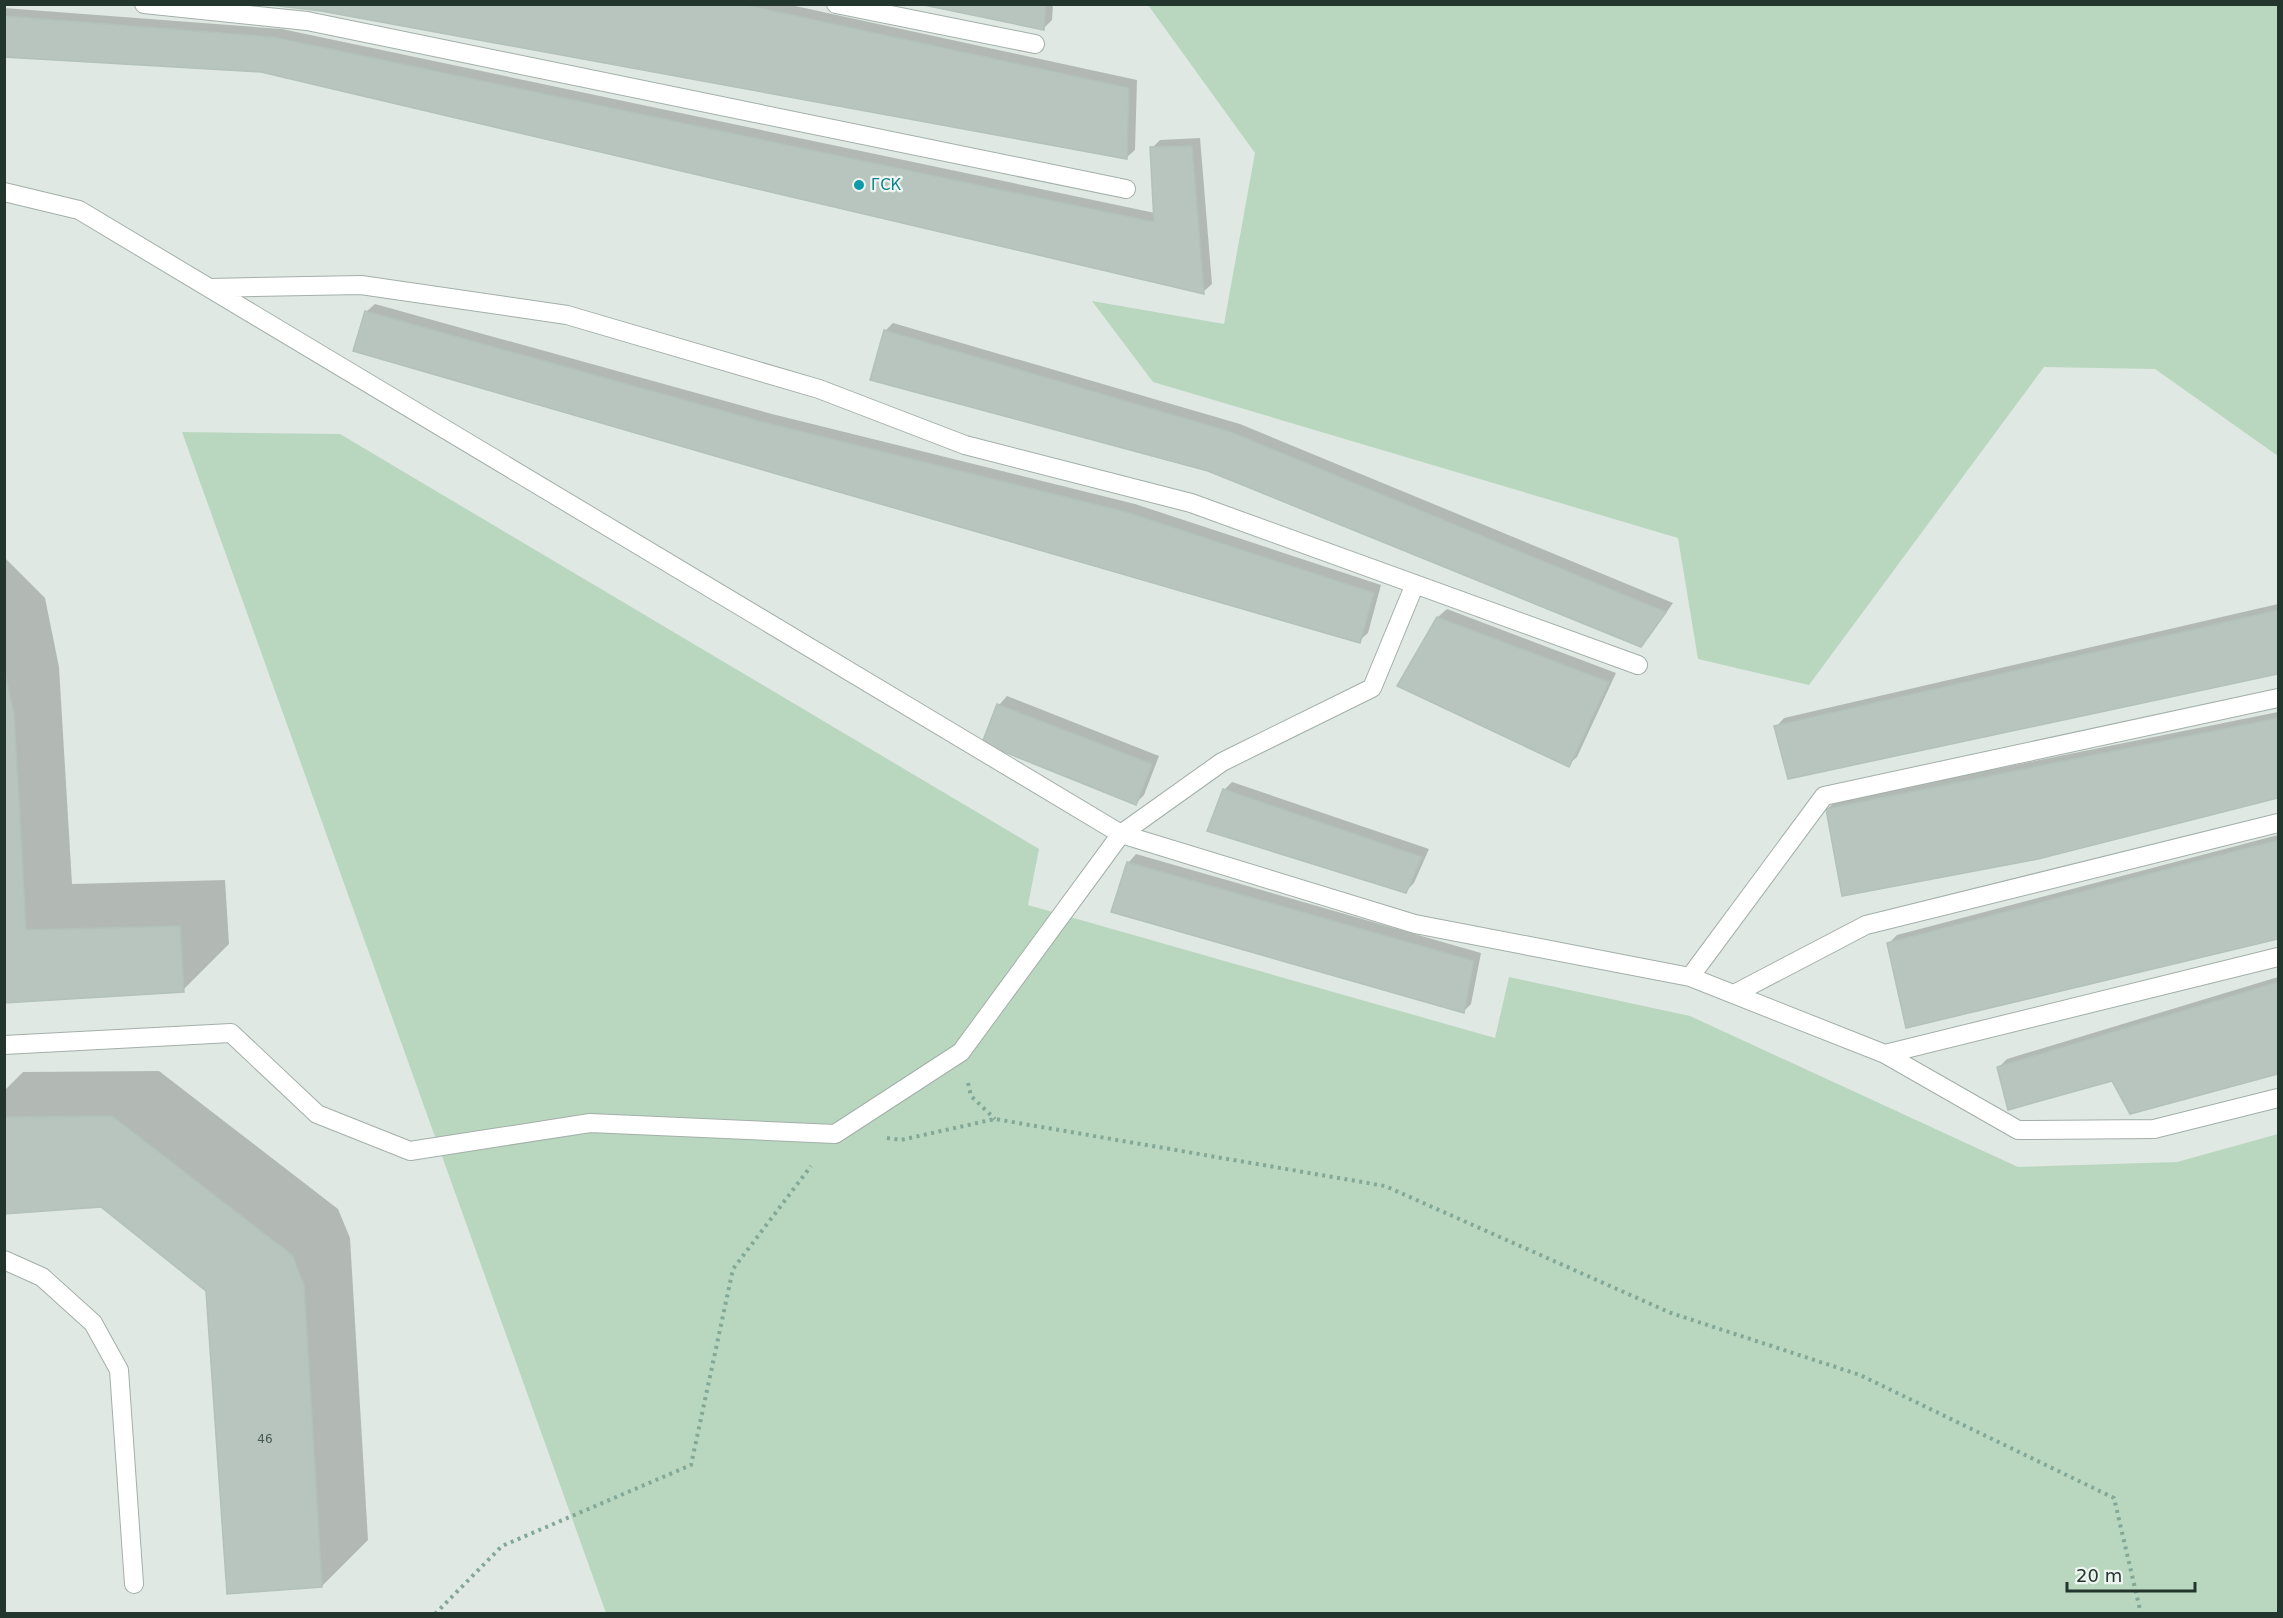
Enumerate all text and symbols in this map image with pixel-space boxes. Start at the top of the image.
place label: ГСК [871,176,902,194]
marker: ГСК [852,178,866,192]
house number: 46 [257,1432,273,1446]
scale bar [2067,1555,2194,1593]
text: 20 m [2076,1565,2122,1586]

